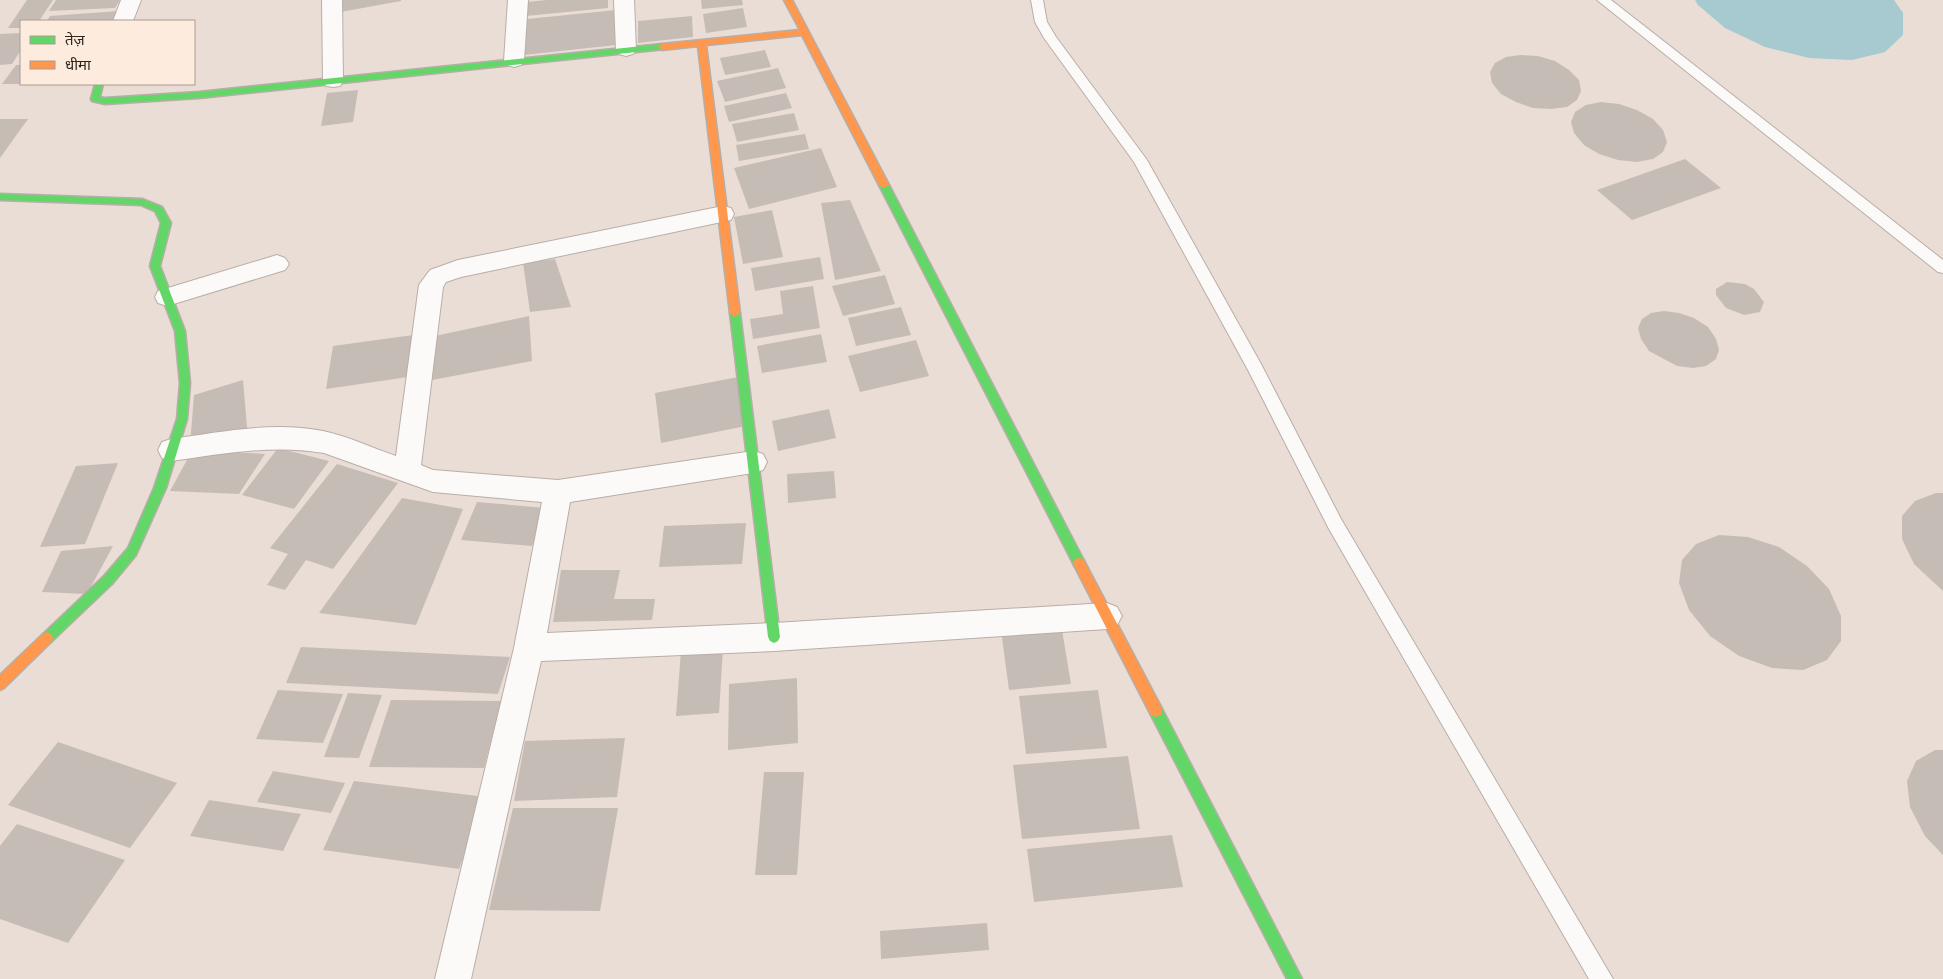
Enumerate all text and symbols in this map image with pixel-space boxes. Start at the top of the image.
legend [20,20,195,85]
text: तेज़ [65,30,86,49]
text: धीमा [65,55,92,74]

